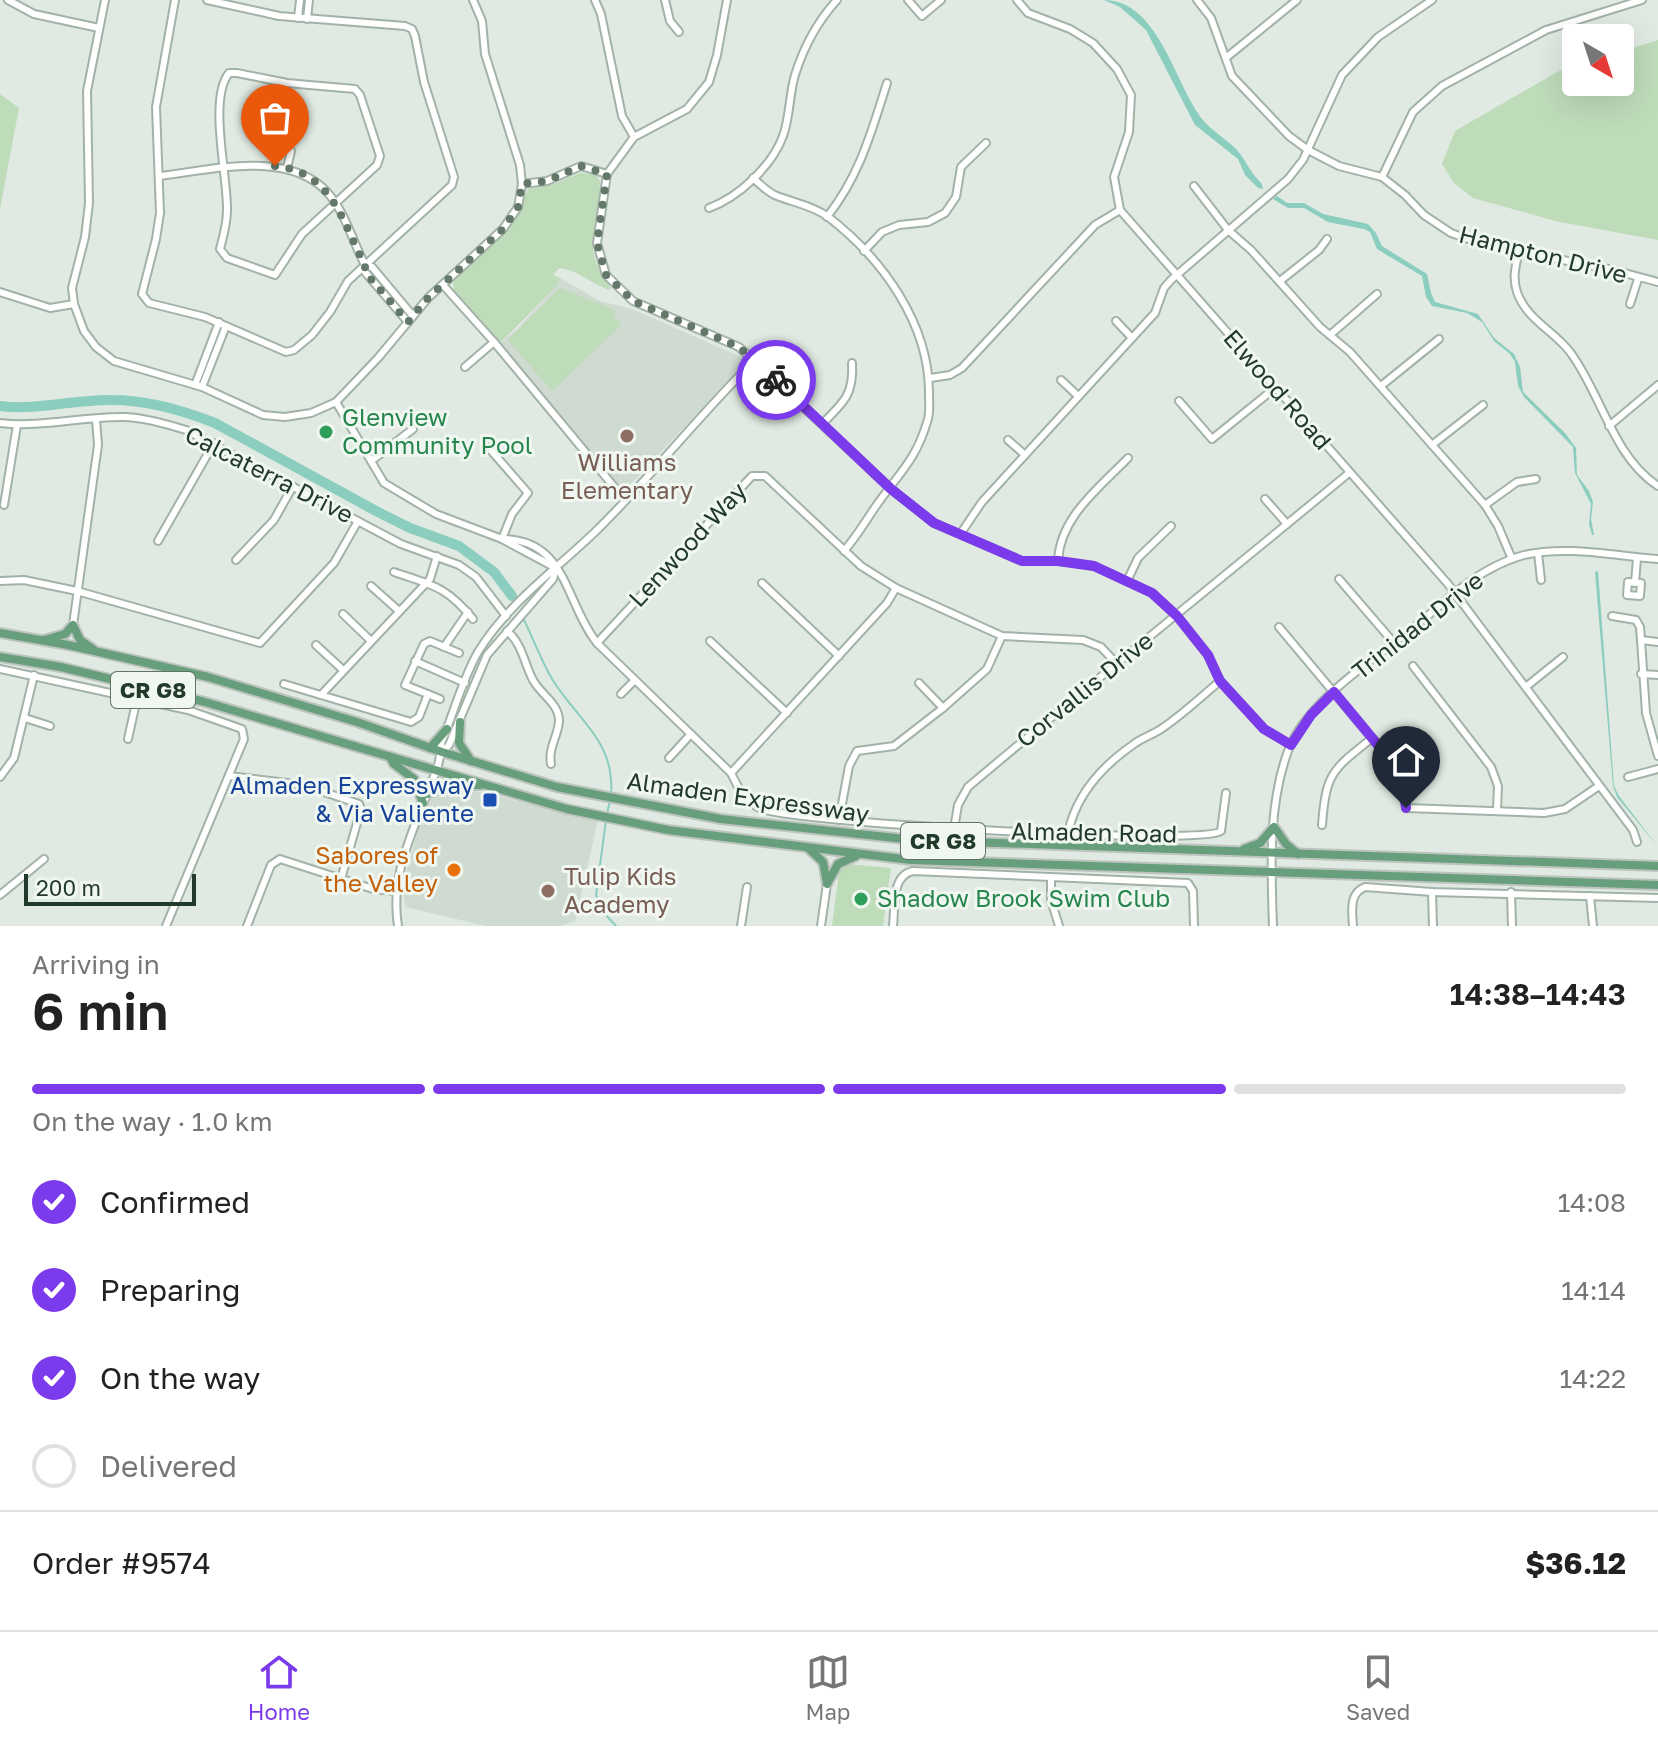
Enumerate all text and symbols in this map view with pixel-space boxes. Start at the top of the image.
north arrow [1562,24,1634,96]
map controls [1562,24,1634,96]
pin [241,84,309,166]
icon: bag [253,96,297,140]
street label: Hampton Drive [1456,219,1630,288]
street label: Elwood Road [1218,323,1338,455]
courier [736,340,816,420]
icon: bike [754,358,798,402]
place label: Glenview Community Pool [342,402,532,459]
street label: Calcaterra Drive [181,419,359,529]
marker: Glenview Community Pool [317,423,335,441]
marker: Williams Elementary [618,427,636,445]
place label: Williams Elementary [561,447,693,504]
street label: Lenwood Way [622,476,752,612]
street label: Trinidad Drive [1346,565,1488,685]
street label: Corvallis Drive [1010,625,1158,753]
road number: CR G8 [111,672,195,708]
pin [1372,726,1440,808]
icon: home [1384,738,1428,782]
street label: Almaden Expressway [625,765,871,828]
place label: Almaden Expressway & Via Valiente [230,770,474,827]
marker: Almaden Expressway & Via Valiente [481,791,499,809]
street label: Almaden Road [1011,816,1177,847]
road number: CR G8 [901,823,985,859]
place label: Sabores of the Valley [315,840,438,897]
marker: Sabores of the Valley [445,861,463,879]
place label: Tulip Kids Academy [564,861,677,918]
scale bar [24,870,196,906]
text: 200 m [36,874,101,901]
marker: Tulip Kids Academy [539,882,557,900]
place label: Shadow Brook Swim Club [877,883,1170,912]
marker: Shadow Brook Swim Club [852,890,870,908]
text: Arriving in [32,949,160,980]
text: 14:38–14:43 [1450,976,1626,1012]
text: 6 min [32,979,169,1041]
text: On the way · 1.0 km [32,1106,273,1137]
icon: check [32,1180,76,1224]
text: Confirmed [100,1184,250,1220]
text: 14:08 [1558,1187,1626,1218]
icon: check [32,1268,76,1312]
text: Preparing [100,1272,241,1308]
text: 14:14 [1561,1275,1626,1306]
icon: check [32,1356,76,1400]
text: On the way [100,1360,260,1396]
text: 14:22 [1560,1363,1626,1394]
text: Delivered [100,1448,237,1484]
text: Order #9574 [32,1545,211,1581]
text: $36.12 [1525,1545,1626,1581]
tab: Home [248,1650,310,1725]
tab: Map [806,1650,850,1725]
tab: Saved [1346,1650,1410,1725]

